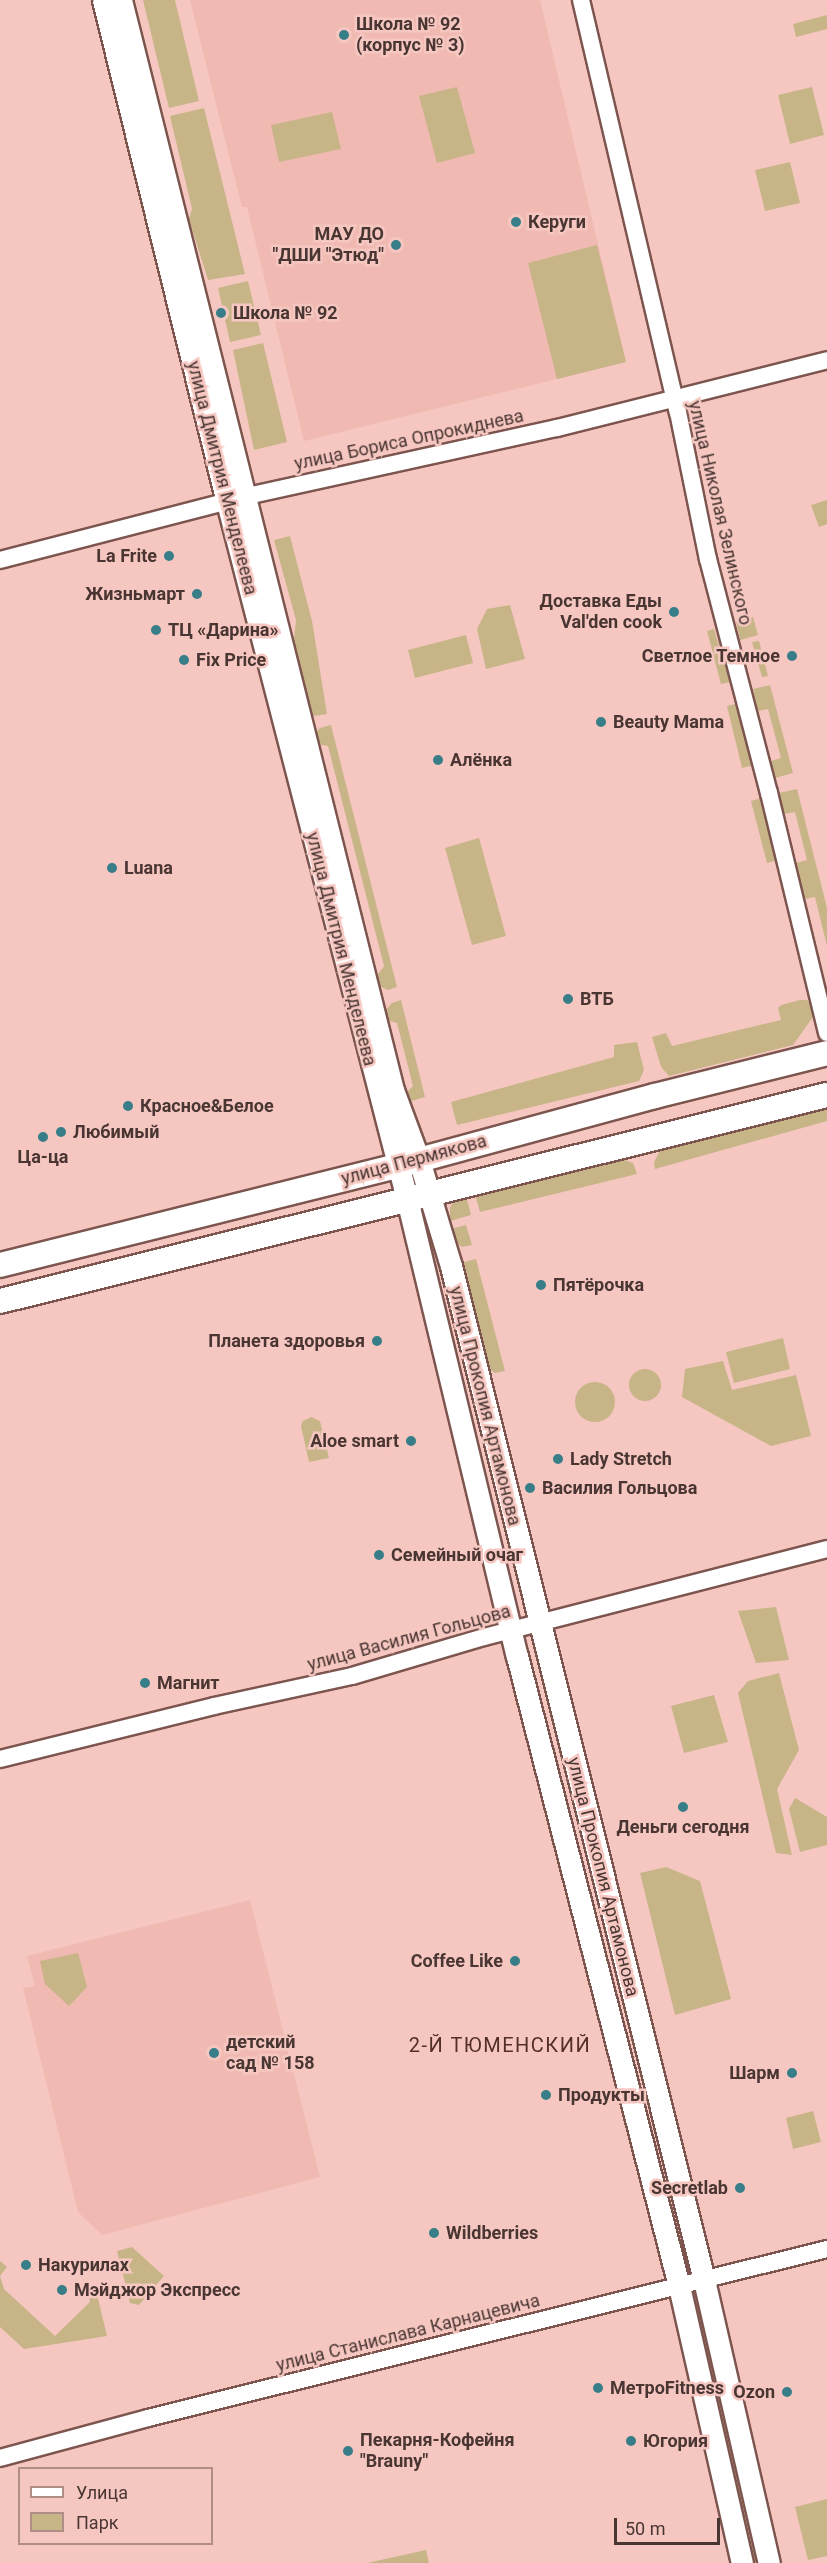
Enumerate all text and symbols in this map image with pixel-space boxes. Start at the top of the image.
place label: Школа № 92 (корпус № 3) [356,14,465,57]
marker: Школа № 92 (корпус № 3) [337,28,351,42]
place label: Керуги [528,211,586,233]
marker: Керуги [509,215,523,229]
place label: МАУ ДО "ДШИ "Этюд" [272,224,384,266]
marker: МАУ ДО "ДШИ "Этюд" [389,238,403,252]
place label: Школа № 92 [233,302,338,324]
marker: Школа № 92 [214,306,228,320]
street label: улица Дмитрия Менделеева [182,359,262,597]
street label: улица Николая Зелинского [684,399,756,627]
street label: улица Бориса Опрокиднева [292,405,526,475]
place label: La Frite [96,545,157,567]
marker: La Frite [162,549,176,563]
place label: Жизньмарт [85,583,185,605]
marker: Жизньмарт [190,587,204,601]
place label: Доставка Еды Val'den cook [540,591,662,634]
marker: Доставка Еды Val'den cook [667,605,681,619]
place label: ТЦ «Дарина» [168,619,278,641]
marker: ТЦ «Дарина» [149,623,163,637]
place label: Светлое Темное [641,645,780,667]
place label: Fix Price [196,649,266,671]
marker: Светлое Темное [785,649,799,663]
marker: Fix Price [177,653,191,667]
place label: Beauty Mama [613,711,724,733]
marker: Beauty Mama [594,715,608,729]
place label: Алёнка [450,749,512,771]
marker: Алёнка [431,753,445,767]
street label: улица Дмитрия Менделеева [301,830,381,1068]
place label: Luana [124,857,173,879]
marker: Luana [105,861,119,875]
place label: ВТБ [580,988,614,1010]
marker: ВТБ [561,992,575,1006]
place label: Красное&Белое [140,1095,274,1117]
marker: Красное&Белое [121,1099,135,1113]
place label: Любимый [73,1121,159,1143]
marker: Любимый [54,1125,68,1139]
marker: Ца-ца [36,1130,50,1144]
street label: улица Пермякова [339,1130,489,1190]
place label: Ца-ца [18,1146,68,1168]
place label: Пятёрочка [553,1274,644,1296]
marker: Пятёрочка [534,1278,548,1292]
street label: улица Прокопия Артамонова [445,1284,525,1528]
place label: Планета здоровья [208,1330,365,1352]
marker: Планета здоровья [370,1334,384,1348]
place label: Aloe smart [310,1430,399,1452]
marker: Aloe smart [404,1434,418,1448]
place label: Lady Stretch [570,1448,672,1470]
marker: Lady Stretch [551,1452,565,1466]
place label: Василия Гольцова [542,1477,697,1499]
marker: Василия Гольцова [523,1481,537,1495]
place label: Семейный очаг [391,1544,523,1566]
marker: Семейный очаг [372,1548,386,1562]
street label: улица Василия Гольцова [305,1600,513,1676]
place label: Магнит [157,1672,220,1694]
marker: Магнит [138,1676,152,1690]
street label: улица Прокопия Артамонова [563,1755,643,1999]
marker: Деньги сегодня [676,1800,690,1814]
place label: Деньги сегодня [616,1816,750,1838]
place label: Coffee Like [411,1950,503,1972]
marker: Coffee Like [508,1954,522,1968]
place label: детский сад № 158 [226,2032,315,2074]
district label: 2-Й ТЮМЕНСКИЙ [409,2033,591,2057]
marker: детский сад № 158 [207,2046,221,2060]
place label: Шарм [729,2062,780,2084]
marker: Шарм [785,2066,799,2080]
place label: Продукты [558,2084,645,2106]
marker: Продукты [539,2088,553,2102]
place label: Secretlab [651,2177,728,2199]
marker: Secretlab [733,2181,747,2195]
place label: Wildberries [446,2222,538,2244]
marker: Wildberries [427,2226,441,2240]
place label: Накурилах [38,2254,129,2276]
marker: Накурилах [19,2258,33,2272]
place label: Мэйджор Экспресс [74,2279,240,2301]
marker: Мэйджор Экспресс [55,2283,69,2297]
street label: улица Станислава Карнацевича [274,2290,542,2376]
place label: МетроFitness [610,2377,724,2399]
marker: МетроFitness [591,2381,605,2395]
place label: Ozon [733,2381,775,2403]
marker: Ozon [780,2385,794,2399]
place label: Пекарня-Кофейня "Brauny" [360,2430,515,2472]
place label: Югория [643,2430,708,2452]
marker: Югория [624,2434,638,2448]
marker: Пекарня-Кофейня "Brauny" [341,2444,355,2458]
legend [18,2467,213,2545]
text: Улица [76,2482,128,2503]
scale bar [617,2506,724,2544]
text: Парк [76,2512,118,2533]
text: 50 m [625,2518,665,2539]

